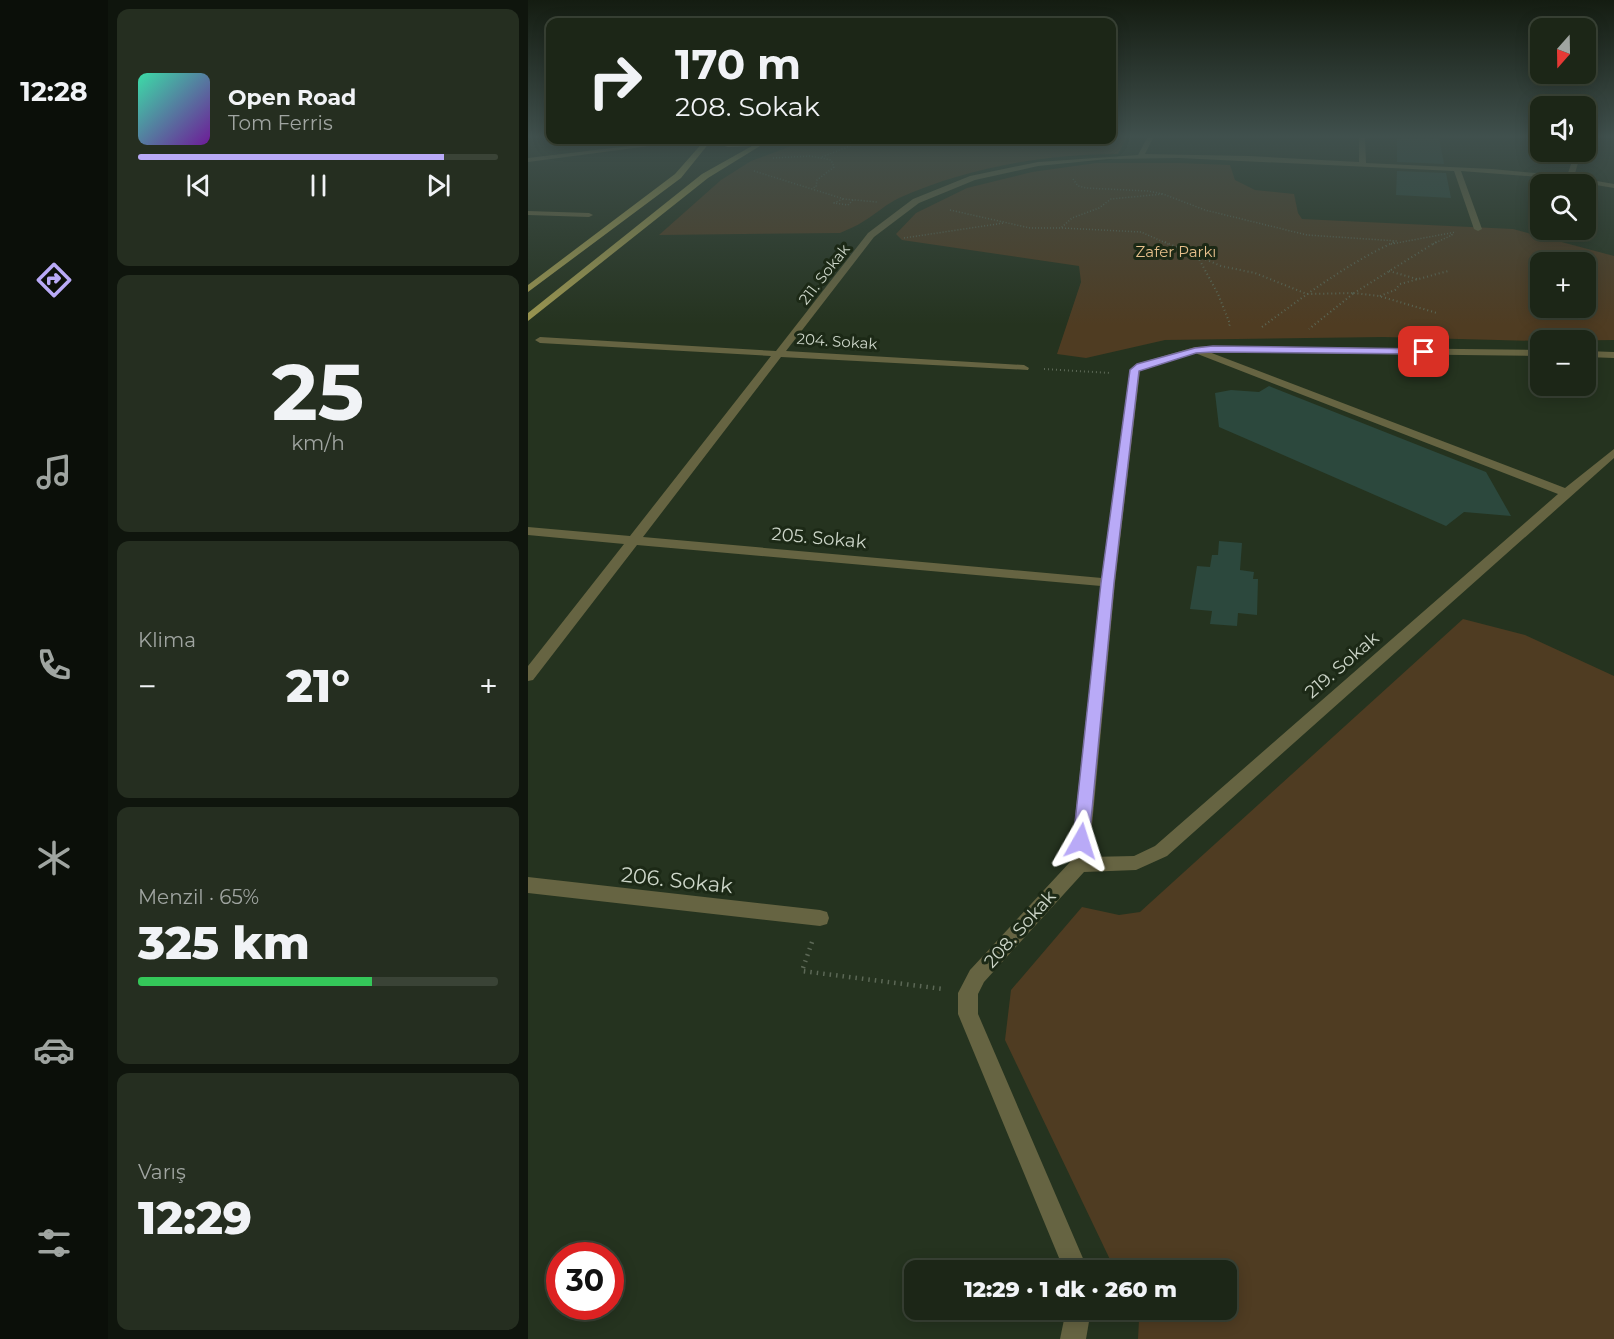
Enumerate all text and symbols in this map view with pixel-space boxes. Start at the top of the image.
north arrow [1530,18,1596,84]
map controls [1530,18,1596,396]
text: 170 m [675,38,801,90]
icon: right [576,42,654,120]
text: 12:28 [20,75,88,108]
text: Open Road [228,84,356,111]
text: 208. Sokak [675,90,820,123]
button: sound [1530,96,1596,162]
text: Tom Ferris [228,111,333,135]
icon: previous [182,169,215,202]
icon: pause [302,169,335,202]
icon: next [422,169,455,202]
button: search [1530,174,1596,240]
street label: 211. Sokak [794,240,854,308]
park label: Zafer Parkı [1136,242,1216,261]
button: + [1530,252,1596,318]
icon: directions [33,259,75,301]
pin [1398,326,1449,377]
street label: 204. Sokak [796,329,878,353]
button: − [1530,330,1596,396]
icon: arrive [1407,335,1440,368]
text: 25 [272,344,364,440]
text: km/h [291,431,345,455]
icon: music [33,451,75,493]
street label: 205. Sokak [771,523,868,553]
street label: 219. Sokak [1301,627,1383,703]
text: Klima [138,628,196,652]
icon: phone [33,644,75,686]
text: 21° [286,658,350,713]
text: − [138,666,157,706]
text: + [479,666,498,706]
position arrow [1049,809,1113,873]
icon: climate [33,837,75,879]
street label: 206. Sokak [620,862,734,898]
text: Menzil · 65% [138,885,259,909]
street label: 208. Sokak [979,886,1061,972]
text: 325 km [138,915,310,970]
icon: car [33,1029,75,1071]
text: Varış [138,1160,186,1184]
text: 12:29 [138,1190,252,1245]
icon: filters [33,1222,75,1264]
speed limit sign: 30 [546,1242,624,1320]
text: 12:29 · 1 dk · 260 m [964,1276,1177,1303]

